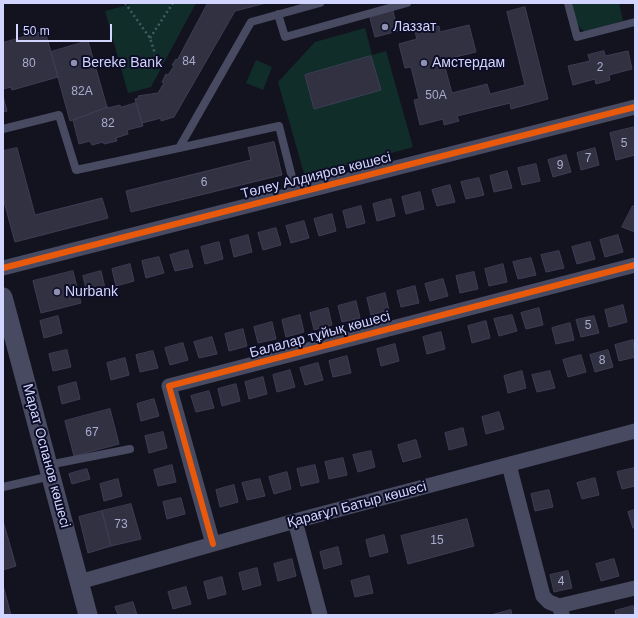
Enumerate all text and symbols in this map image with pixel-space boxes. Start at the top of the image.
scale bar [18,16,114,42]
place label: Лаззат [393,19,436,35]
marker: Лаззат [380,22,390,32]
text: 50 m [23,24,50,38]
place label: Bereke Bank [82,55,162,71]
house number: 84 [182,55,196,69]
place label: Амстердам [432,55,505,71]
house number: 80 [22,57,36,71]
marker: Bereke Bank [69,58,79,68]
marker: Амстердам [419,58,429,68]
house number: 2 [597,61,603,75]
house number: 82А [71,85,93,99]
house number: 50А [425,89,447,103]
house number: 82 [101,117,115,131]
house number: 5 [621,137,627,151]
street label: Төлеу Алдияров көшесі [239,149,393,203]
house number: 7 [585,152,591,166]
house number: 9 [557,159,563,173]
house number: 6 [201,176,207,190]
place label: Nurbank [65,284,118,300]
marker: Nurbank [52,287,62,297]
street label: Балалар тұйық көшесі [248,308,392,362]
house number: 5 [585,319,591,333]
house number: 8 [599,354,605,368]
street label: Марат Оспанов көшесі [19,382,73,530]
house number: 67 [85,426,99,440]
street label: Қарағұл Батыр көшесі [286,478,428,532]
house number: 73 [114,518,128,532]
house number: 15 [430,534,444,548]
house number: 4 [558,575,564,589]

